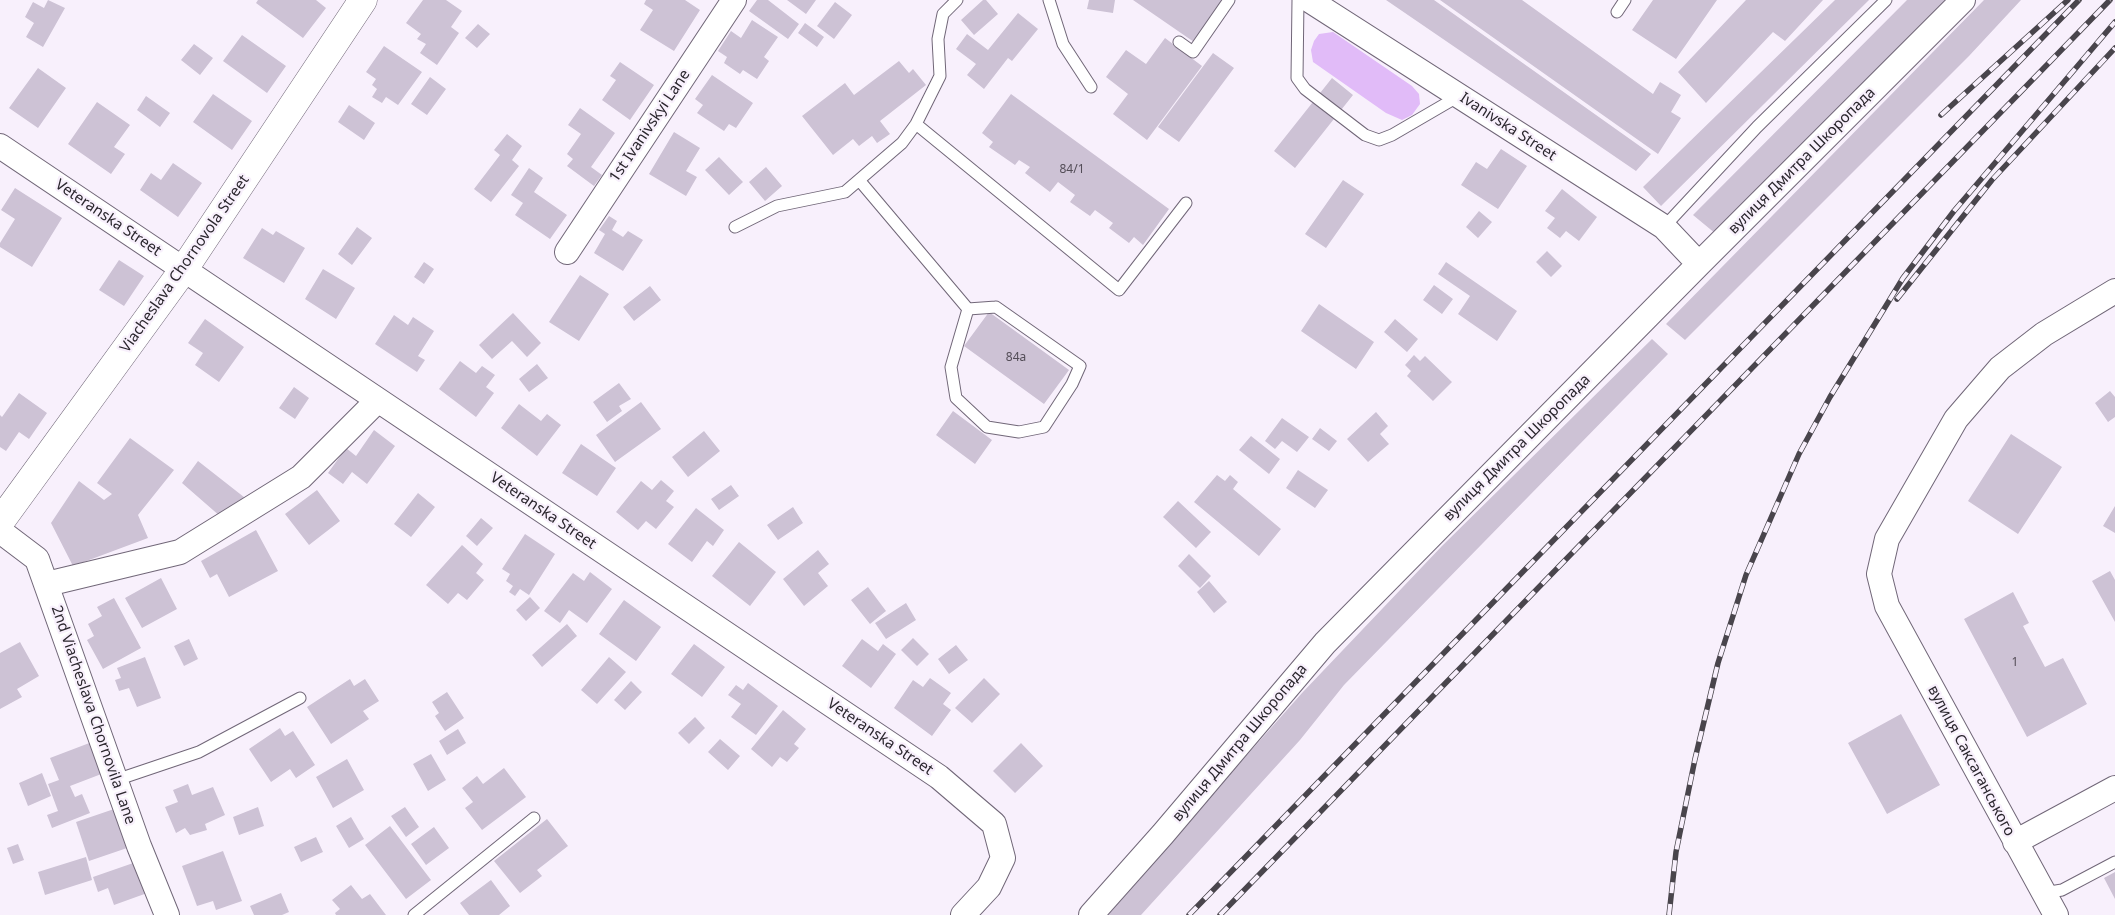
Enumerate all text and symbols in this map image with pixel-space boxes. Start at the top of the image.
street label: 1st Ivanivskyi Lane [606,66,694,186]
street label: вулиця Дмитра Шкоропада [1725,84,1879,238]
street label: Ivanivska Street [1456,89,1560,165]
house number: 84/1 [1059,163,1085,177]
street label: Viacheslava Chornovola Street [117,172,253,356]
street label: Veteranska Street [52,176,164,260]
house number: 84а [1006,351,1026,365]
street label: вулиця Дмитра Шкоропада [1440,371,1594,525]
street label: Veteranska Street [487,469,599,553]
street label: 2nd Viacheslava Chornovila Lane [47,603,139,827]
house number: 1 [2012,656,2018,670]
street label: вулиця Дмитра Шкоропада [1169,661,1311,825]
street label: вулиця Саксаганського [1924,683,2018,839]
street label: Veteranska Street [824,695,936,779]

